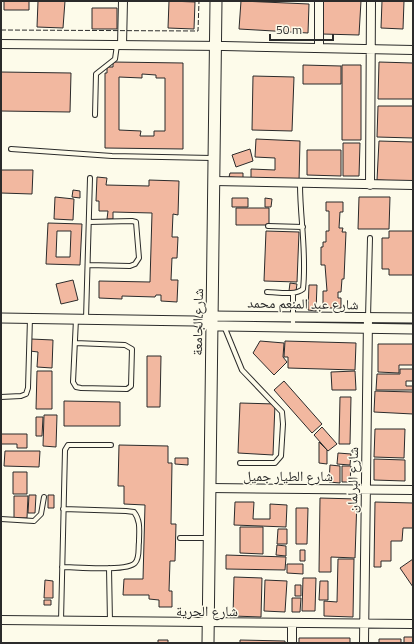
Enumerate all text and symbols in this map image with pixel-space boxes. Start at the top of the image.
scale bar [270,16,333,42]
text: 50 m [276,20,302,39]
street label: شارع الجامعة [186,288,208,356]
street label: شارع عبد المنعم محمد [247,292,359,314]
street label: شارع البرلمان [341,447,363,513]
street label: شارع الطيار جميل [243,465,333,486]
street label: شارع الحرية [176,600,238,621]

